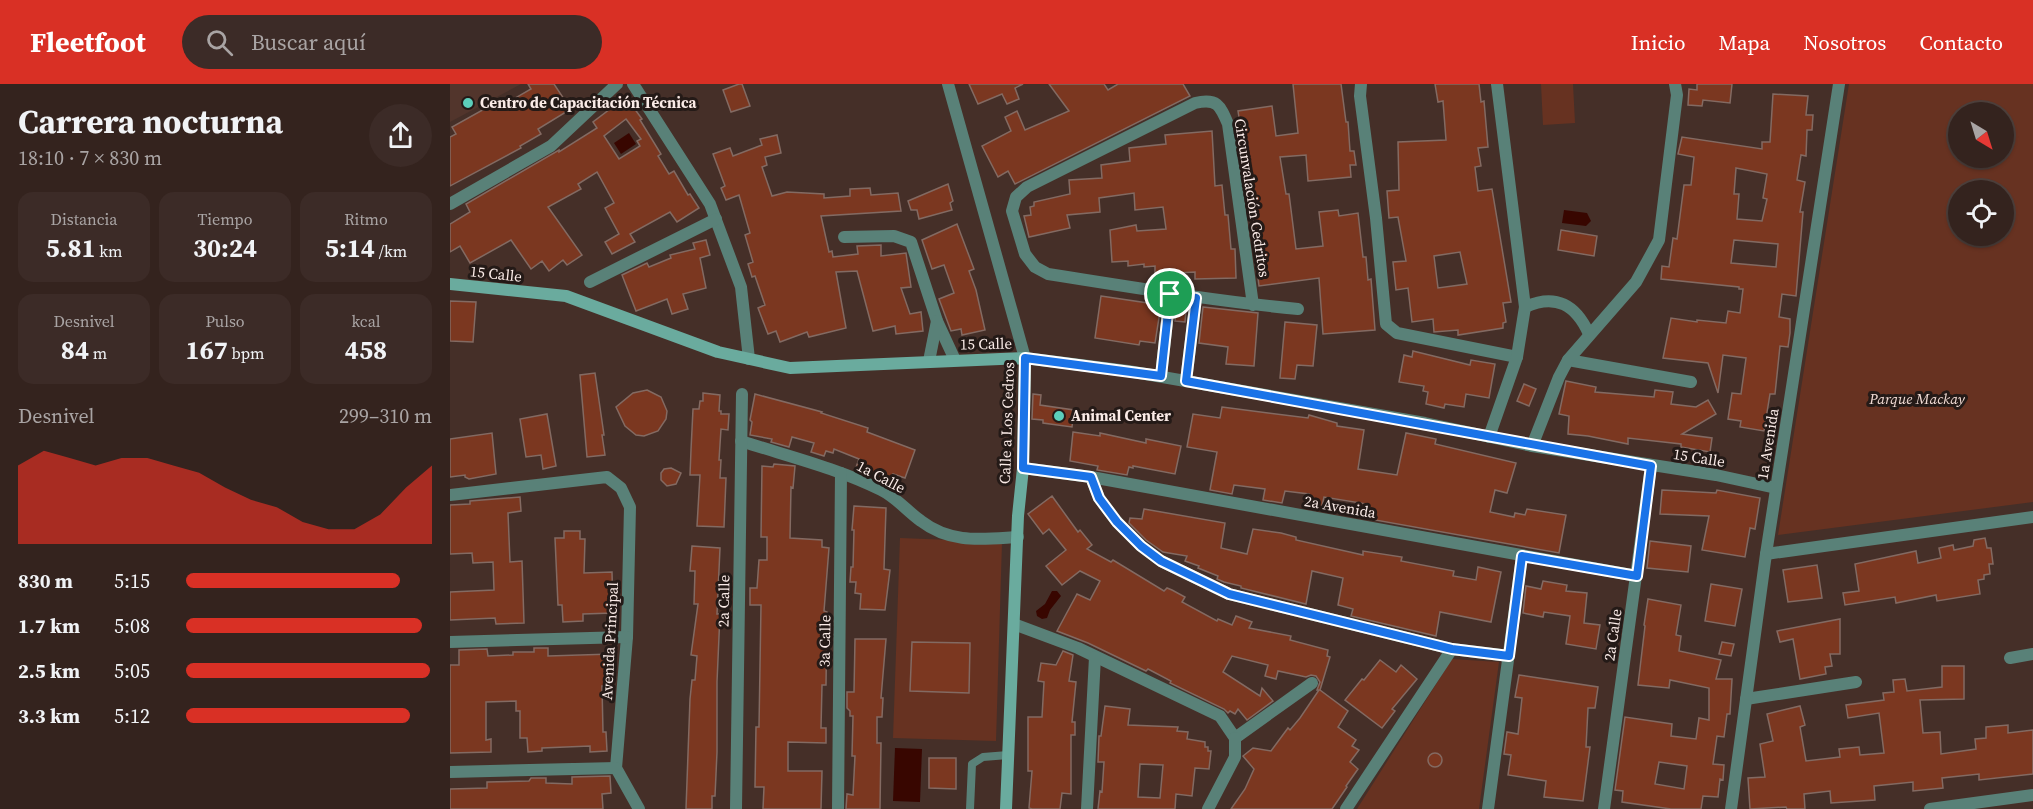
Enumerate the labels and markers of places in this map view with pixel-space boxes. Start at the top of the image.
place label: Centro de Capacitación Técnica [480,92,698,113]
marker: Centro de Capacitación Técnica [461,96,475,110]
pin [1144,268,1195,319]
place label: Animal Center [1071,405,1171,426]
marker: Animal Center [1052,409,1066,423]

